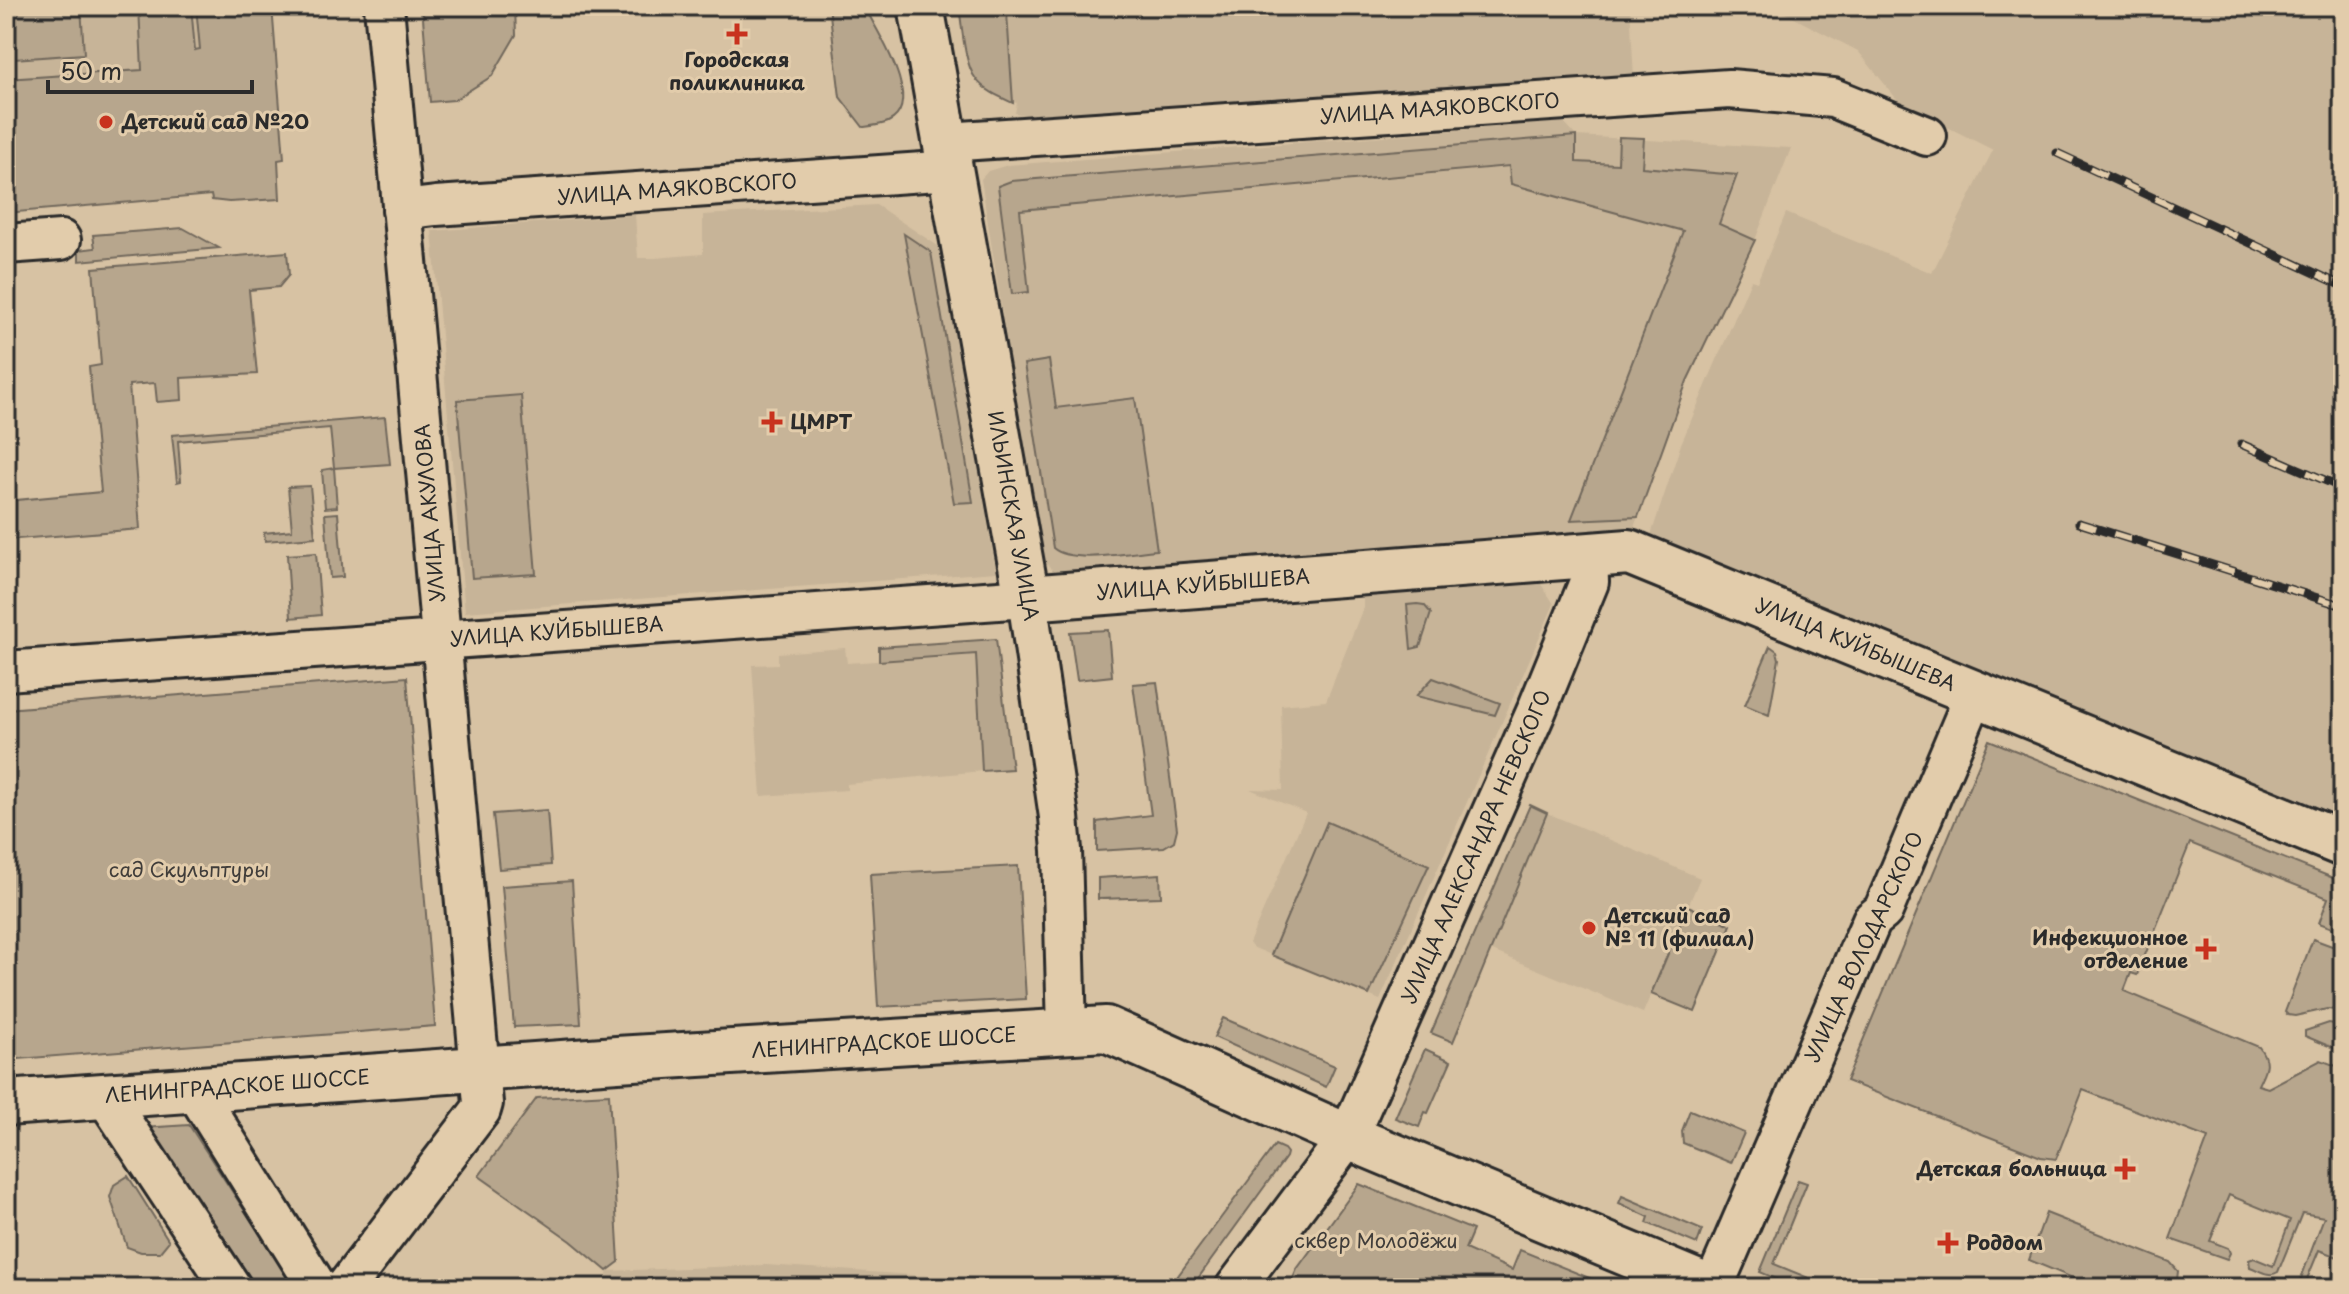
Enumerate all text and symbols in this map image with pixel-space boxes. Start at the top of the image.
marker: Городская поликлиника [726,23,748,45]
scale bar [48,44,252,94]
place label: Городская поликлиника [669,44,805,97]
text: 50 m [60,52,122,88]
street label: УЛИЦА МАЯКОВСКОГО [1319,85,1561,131]
place label: Детский сад №20 [121,106,309,136]
marker: Детский сад №20 [97,113,115,131]
street label: УЛИЦА МАЯКОВСКОГО [556,165,798,212]
place label: ЦМРТ [790,406,852,436]
street label: ИЛЬИНСКАЯ УЛИЦА [981,409,1047,623]
marker: ЦМРТ [761,411,783,433]
street label: УЛИЦА АКУЛОВА [406,423,452,603]
street label: УЛИЦА КУЙБЫШЕВА [1095,560,1311,607]
street label: УЛИЦА КУЙБЫШЕВА [1751,589,1961,698]
street label: УЛИЦА КУЙБЫШЕВА [449,608,664,653]
street label: УЛИЦА АЛЕКСАНДРА НЕВСКОГО [1393,685,1557,1008]
street label: УЛИЦА ВОЛОДАРСКОГО [1796,826,1930,1067]
park label: сад Скульптуры [109,854,269,884]
place label: Детский сад № 11 (филиал) [1604,900,1755,953]
marker: Детский сад № 11 (филиал) [1580,919,1598,937]
place label: Инфекционное отделение [2032,922,2188,975]
marker: Инфекционное отделение [2195,938,2217,960]
street label: ЛЕНИНГРАДСКОЕ ШОССЕ [751,1019,1017,1065]
street label: ЛЕНИНГРАДСКОЕ ШОССЕ [104,1061,371,1110]
place label: Детская больница [1916,1153,2107,1183]
marker: Детская больница [2114,1158,2136,1180]
park label: сквер Молодёжи [1294,1225,1458,1255]
place label: Роддом [1966,1227,2043,1257]
marker: Роддом [1937,1232,1959,1254]

